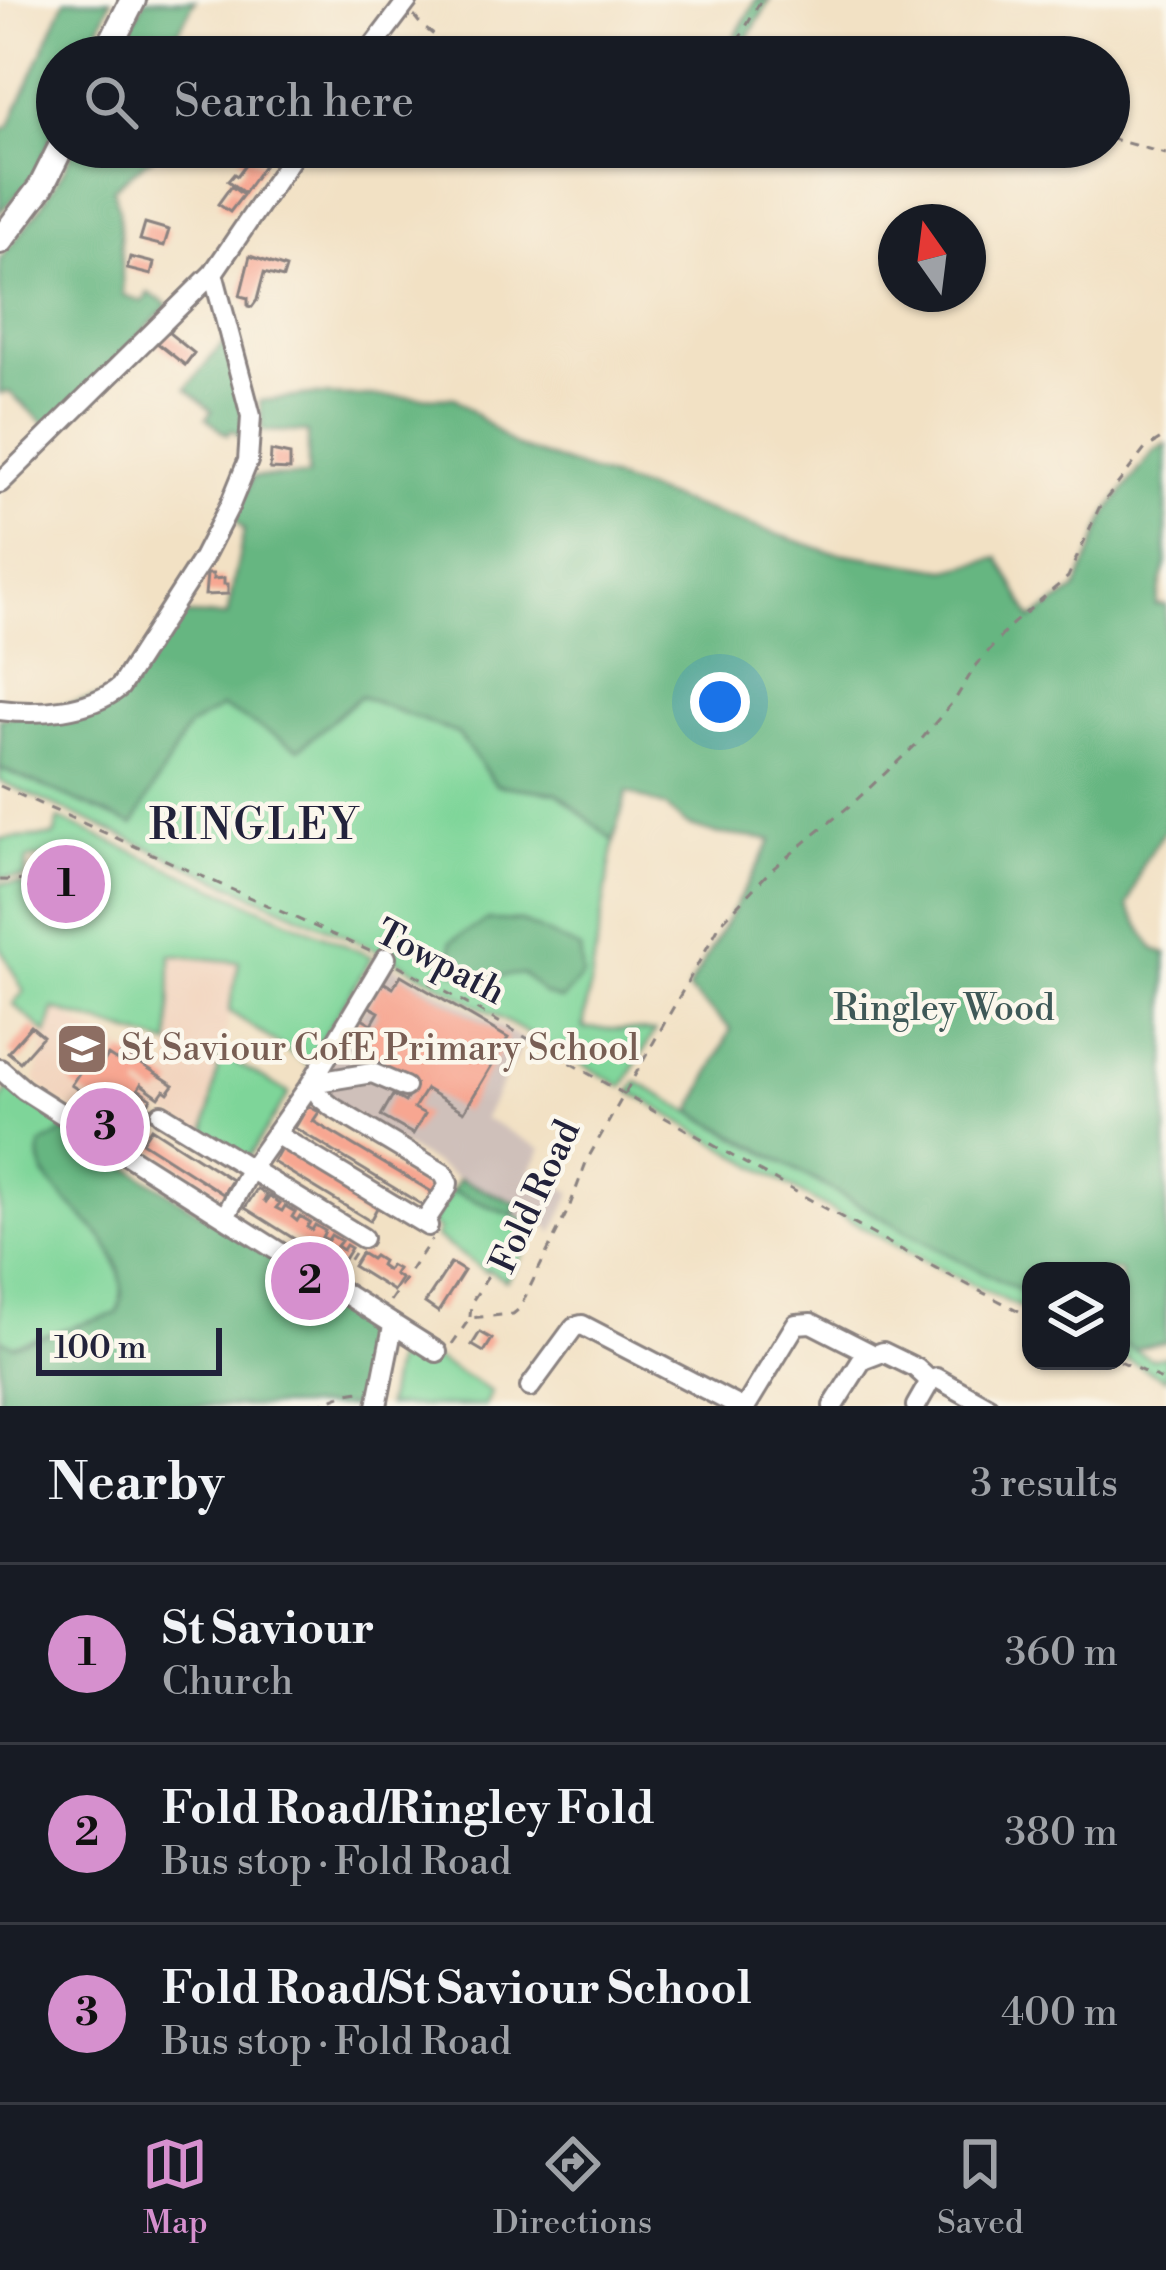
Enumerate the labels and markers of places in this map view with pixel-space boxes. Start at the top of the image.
pin: 1 [27,839,105,929]
school or university icon: St Saviour CofE Primary School [54,1021,110,1077]
place label: St Saviour CofE Primary School [121,1027,639,1072]
pin: 3 [66,1082,144,1172]
pin: 2 [271,1236,349,1326]

